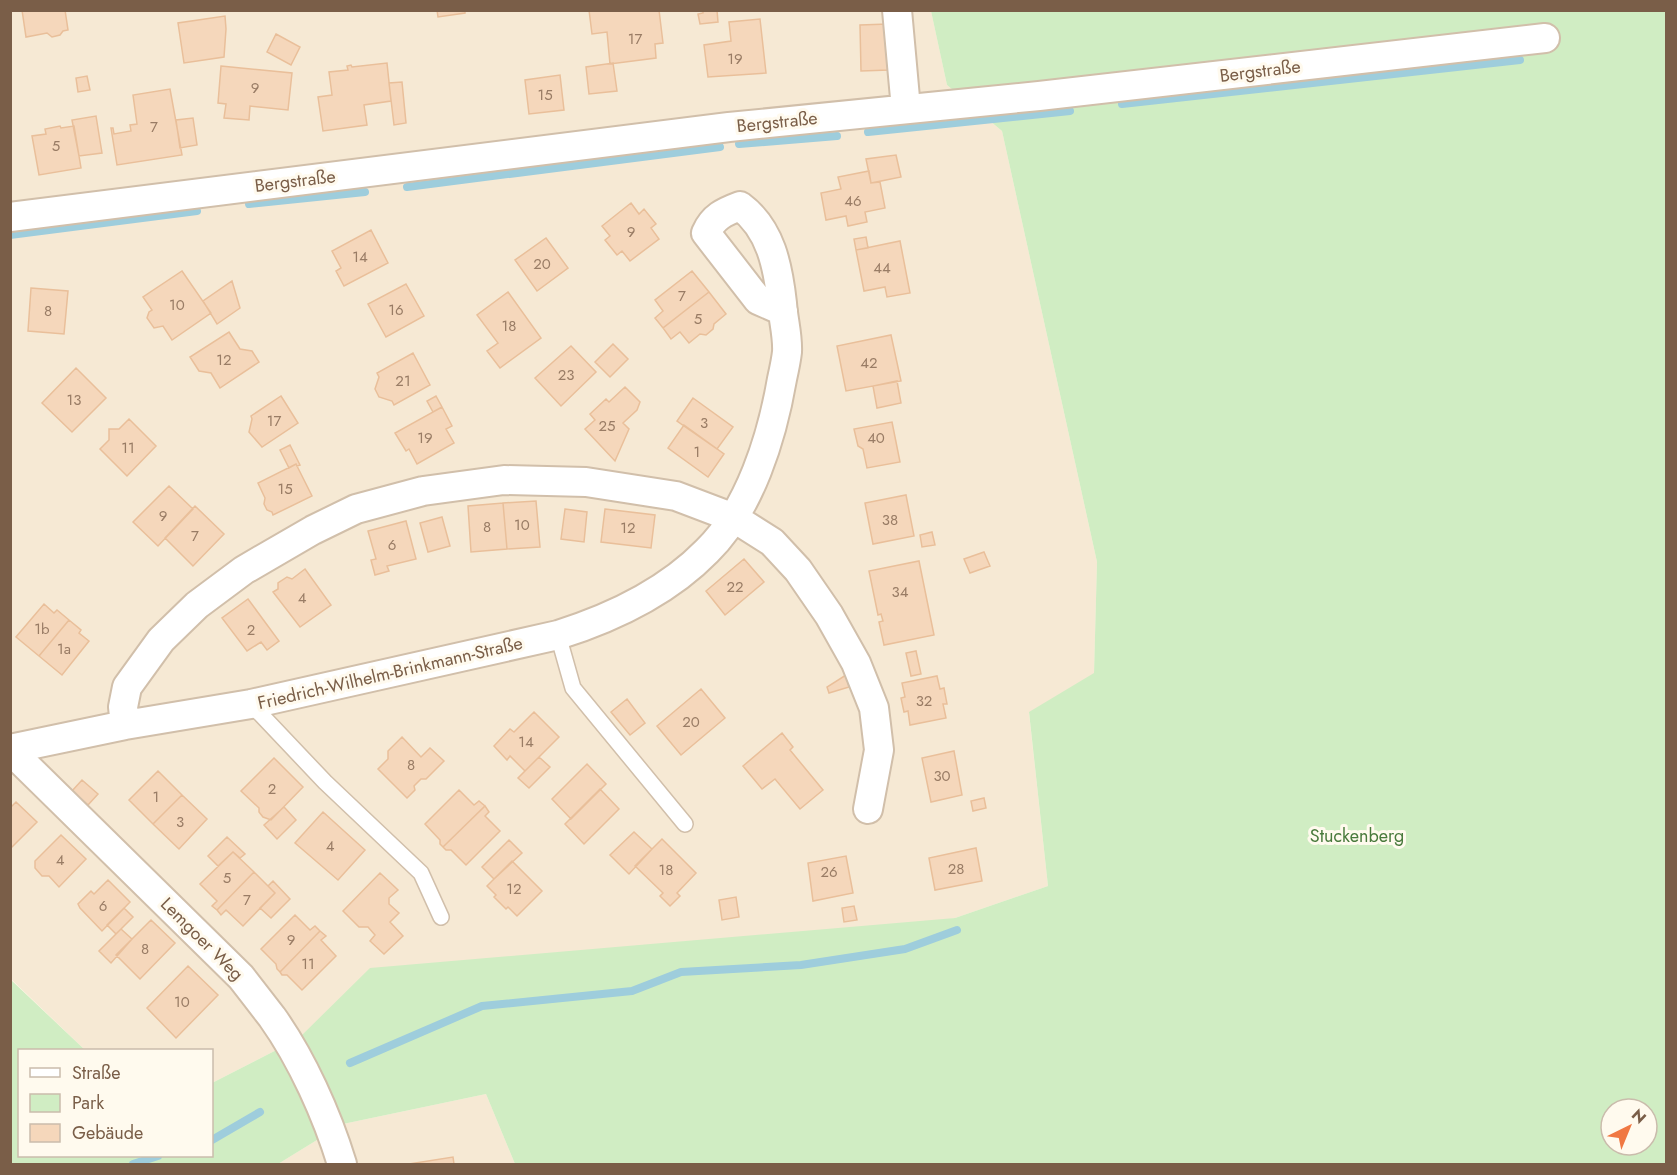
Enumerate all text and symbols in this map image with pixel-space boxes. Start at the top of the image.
house number: 17 [628,28,642,50]
house number: 19 [727,48,743,70]
street label: Bergstraße [1218,53,1302,89]
house number: 9 [251,77,259,99]
house number: 15 [537,84,553,106]
street label: Bergstraße [735,105,819,139]
house number: 7 [150,116,158,138]
house number: 5 [52,135,60,157]
street label: Bergstraße [253,163,337,199]
house number: 46 [844,190,862,212]
house number: 9 [627,221,635,243]
house number: 14 [352,246,368,268]
house number: 20 [533,253,551,275]
house number: 44 [873,257,891,279]
house number: 7 [678,285,686,307]
house number: 10 [169,294,185,316]
house number: 16 [388,299,404,321]
house number: 8 [44,300,52,322]
house number: 5 [694,308,702,330]
house number: 18 [502,315,516,337]
house number: 12 [216,349,232,371]
house number: 42 [860,352,878,374]
house number: 23 [558,364,574,386]
house number: 21 [395,370,411,392]
house number: 13 [67,389,81,411]
house number: 17 [267,410,281,432]
house number: 3 [700,412,708,434]
house number: 25 [599,415,616,437]
house number: 19 [417,427,433,449]
house number: 40 [867,427,885,449]
house number: 11 [121,437,135,459]
house number: 1 [694,441,700,463]
house number: 15 [277,478,293,500]
house number: 9 [159,505,167,527]
house number: 38 [882,509,898,531]
house number: 10 [514,514,530,536]
house number: 8 [483,516,491,538]
house number: 12 [620,517,636,539]
house number: 7 [191,525,199,547]
house number: 6 [388,534,396,556]
house number: 22 [726,576,744,598]
house number: 34 [892,581,909,603]
house number: 4 [298,587,307,609]
house number: 1b [34,618,50,640]
house number: 2 [247,619,255,641]
street label: Friedrich-Wilhelm-Brinkmann-Straße [255,630,525,716]
house number: 1a [57,638,71,660]
house number: 32 [916,690,932,712]
house number: 20 [682,711,700,733]
house number: 14 [518,731,534,753]
house number: 8 [407,754,415,776]
house number: 30 [933,765,951,787]
house number: 2 [268,778,276,800]
house number: 1 [153,786,159,808]
house number: 3 [176,811,184,833]
park label: Stuckenberg [1310,823,1404,849]
house number: 4 [326,835,335,857]
house number: 4 [56,849,65,871]
house number: 28 [948,858,964,880]
house number: 18 [659,859,673,881]
house number: 26 [820,861,838,883]
house number: 5 [223,867,231,889]
house number: 12 [506,878,522,900]
house number: 7 [243,889,251,911]
street label: Lemgoer Weg [155,892,249,986]
house number: 6 [99,895,107,917]
house number: 9 [287,929,295,951]
house number: 8 [141,938,149,960]
house number: 11 [301,953,315,975]
house number: 10 [174,991,190,1013]
legend [18,1049,213,1157]
text: Straße [72,1060,120,1086]
text: Park [72,1090,104,1116]
north arrow [1599,1097,1659,1157]
text: N [1626,1104,1651,1129]
text: Gebäude [72,1120,143,1146]

